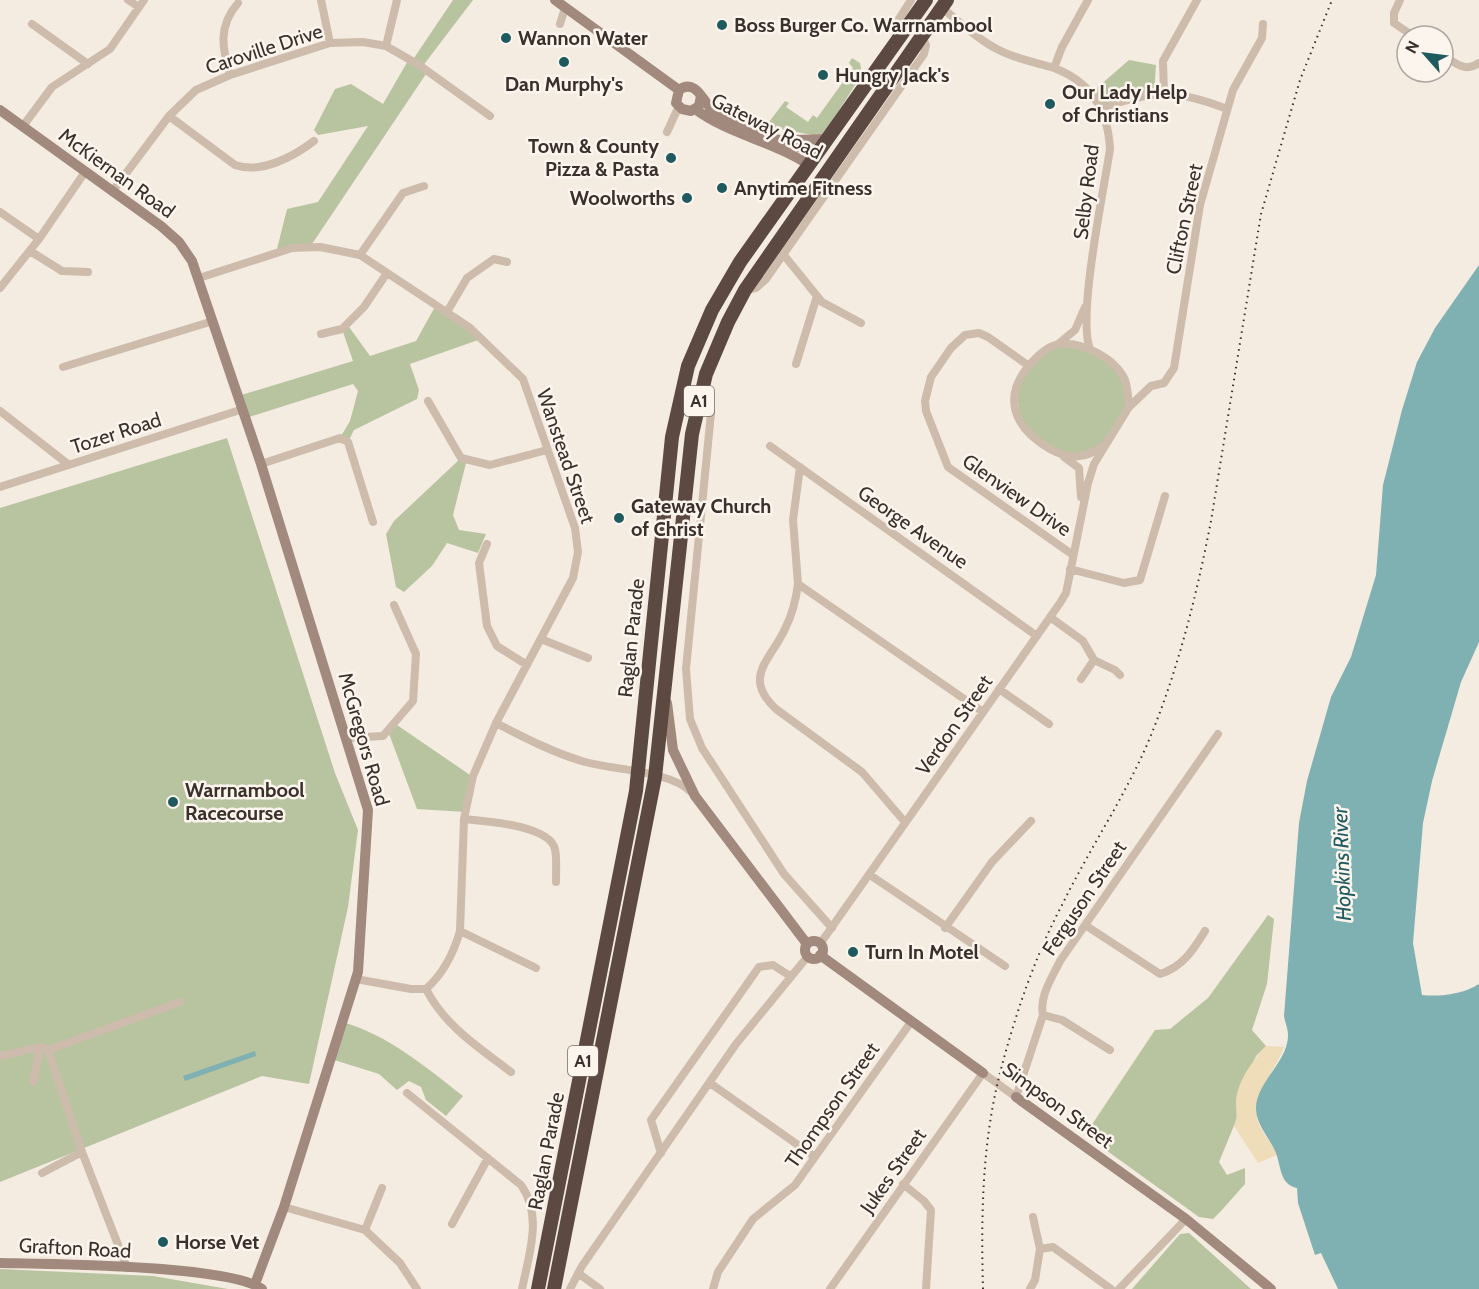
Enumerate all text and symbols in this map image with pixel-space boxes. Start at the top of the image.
place label: Boss Burger Co. Warrnambool [734,13,993,37]
marker: Boss Burger Co. Warrnambool [715,18,729,32]
street label: Caroville Drive [202,19,326,79]
north arrow [1395,24,1455,84]
place label: Wannon Water [518,26,648,50]
marker: Wannon Water [499,31,513,45]
text: N [1401,38,1423,57]
marker: Dan Murphy's [557,55,571,69]
place label: Hungry Jack's [835,63,949,87]
marker: Hungry Jack's [816,68,830,82]
place label: Dan Murphy's [505,72,623,96]
place label: Our Lady Help of Christians [1062,80,1187,127]
street label: Gateway Road [707,88,827,164]
marker: Our Lady Help of Christians [1043,97,1057,111]
street label: McKiernan Road [54,123,180,223]
place label: Town & County Pizza & Pasta [528,134,659,181]
street label: Selby Road [1068,143,1104,241]
marker: Town & County Pizza & Pasta [664,151,678,165]
street label: Clifton Street [1161,161,1208,277]
place label: Anytime Fitness [734,176,872,200]
marker: Anytime Fitness [715,181,729,195]
place label: Woolworths [570,186,675,210]
marker: Woolworths [680,191,694,205]
street label: Wanstead Street [532,386,600,527]
road number: A1 [684,386,714,416]
street label: Tozer Road [68,407,164,459]
street label: Glenview Drive [958,449,1076,541]
street label: George Avenue [853,480,973,574]
place label: Gateway Church of Christ [631,494,771,541]
marker: Gateway Church of Christ [612,511,626,525]
street label: Raglan Parade [613,577,649,699]
street label: McGregors Road [333,669,395,809]
street label: Verdon Street [911,670,997,780]
place label: Warrnambool Racecourse [185,778,305,825]
marker: Warrnambool Racecourse [166,795,180,809]
water label: Hopkins River [1327,805,1356,921]
street label: Ferguson Street [1037,836,1131,960]
place label: Turn In Motel [865,940,979,964]
marker: Turn In Motel [846,945,860,959]
street label: Thompson Street [780,1038,884,1172]
road number: A1 [568,1046,598,1076]
street label: Simpson Street [998,1057,1118,1153]
street label: Raglan Parade [523,1090,569,1212]
street label: Jukes Street [854,1124,931,1219]
place label: Horse Vet [175,1230,259,1254]
street label: Grafton Road [18,1233,132,1263]
marker: Horse Vet [156,1235,170,1249]

